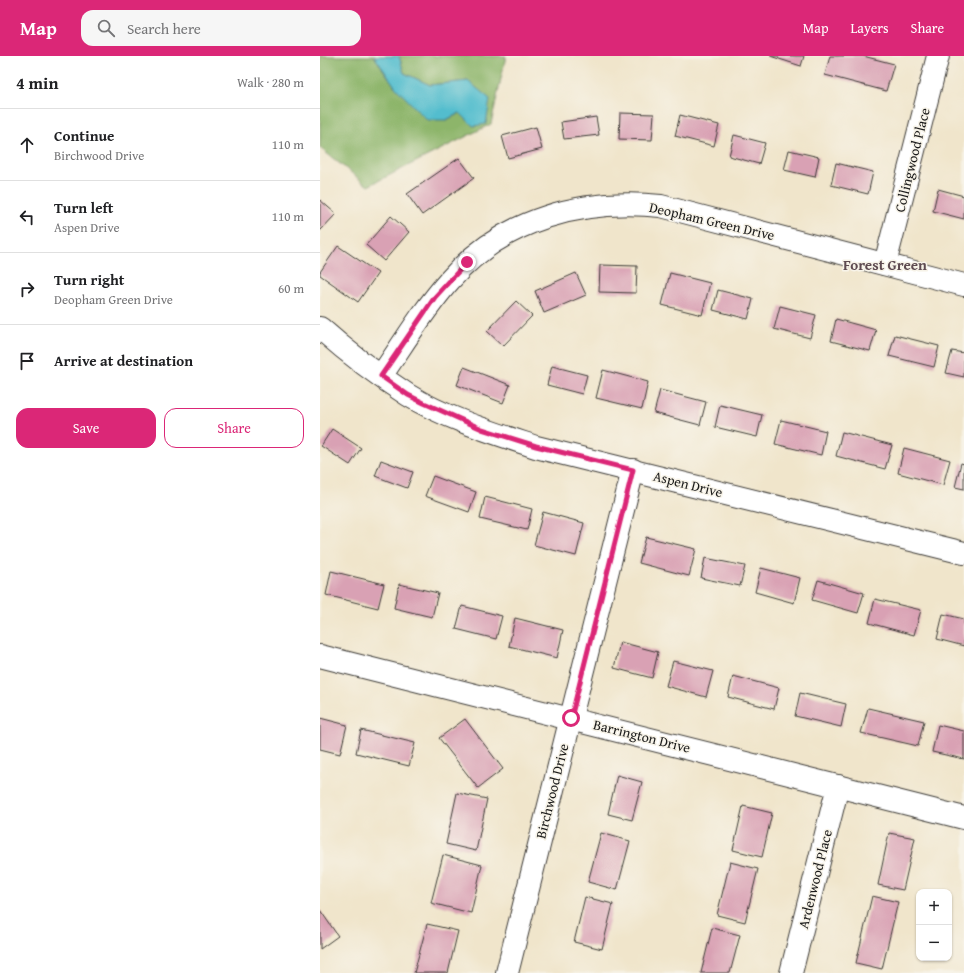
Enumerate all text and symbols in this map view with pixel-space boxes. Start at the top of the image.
search box [81,10,361,46]
text: Map [20,14,57,42]
icon: search [95,17,117,39]
text: Search here [127,18,201,39]
text: Map [803,18,829,38]
text: Layers [851,18,889,38]
text: Share [911,18,944,38]
text: 4 min [16,70,58,95]
text: Walk · 280 m [237,73,304,92]
street label: Collingwood Place [889,105,935,214]
text: Continue [54,125,115,146]
icon: ahead [16,134,38,156]
text: 110 m [272,135,304,154]
text: Birchwood Drive [54,146,144,165]
text: Turn left [54,197,113,218]
street label: Deopham Green Drive [647,197,777,245]
icon: left [16,206,38,228]
text: 110 m [272,207,304,226]
text: Aspen Drive [54,218,120,237]
route end [458,253,476,271]
district label: Forest Green [843,254,927,275]
text: Turn right [54,269,125,290]
icon: right [16,278,38,300]
text: 60 m [278,279,304,298]
text: Deopham Green Drive [54,290,173,309]
icon: arrive [16,350,38,372]
text: Arrive at destination [54,350,193,371]
button: Save [16,408,156,448]
button: Share [164,408,304,448]
street label: Aspen Drive [651,466,725,502]
route start [562,709,580,727]
street label: Barrington Drive [591,714,693,758]
street label: Birchwood Drive [531,741,574,841]
street label: Ardenwood Place [793,827,837,931]
map controls [916,889,952,961]
button: + [916,889,952,925]
button: − [916,925,952,961]

